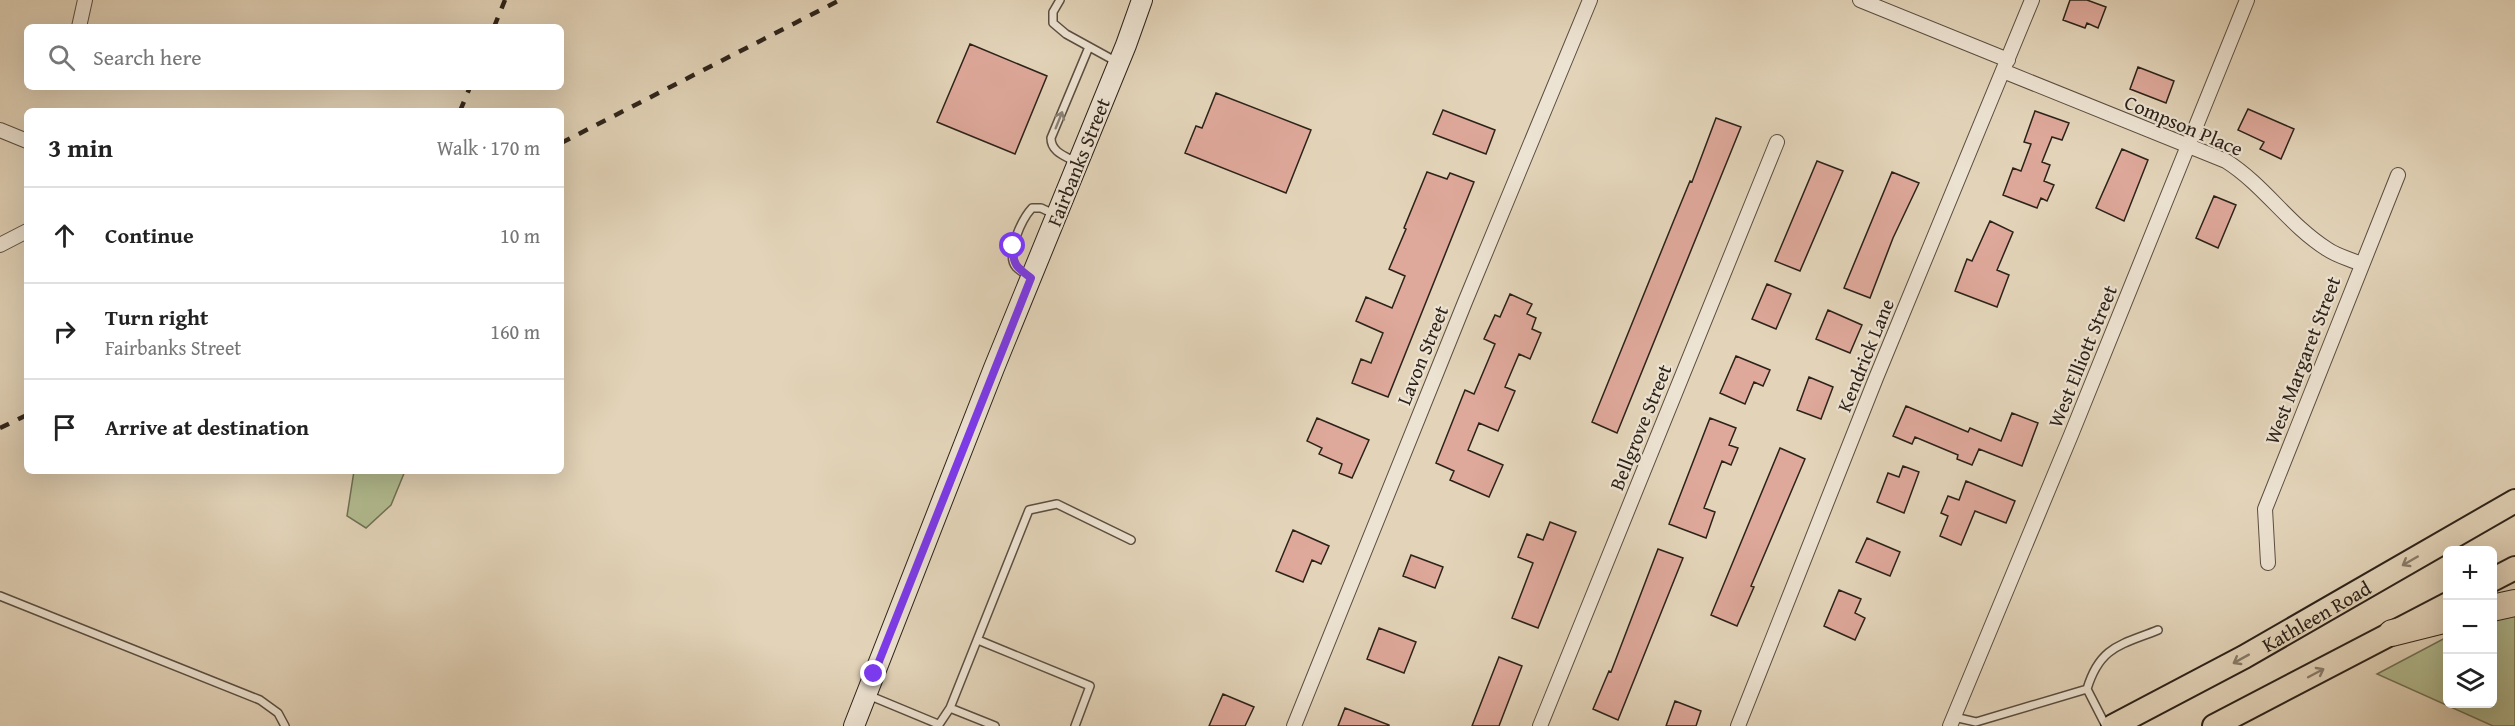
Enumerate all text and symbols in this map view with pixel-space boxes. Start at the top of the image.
search box [24,24,564,90]
icon: search [45,41,78,74]
text: Search here [93,41,202,73]
street label: Compson Place [2120,87,2248,163]
street label: Fairbanks Street [1039,93,1117,231]
one-way arrow [1054,112,1065,130]
text: 3 min [48,128,113,167]
text: Walk · 170 m [437,133,540,162]
icon: ahead [48,219,81,252]
text: Continue [105,219,194,251]
text: 10 m [500,221,540,250]
route start [999,232,1025,258]
street label: West Margaret Street [2257,272,2347,448]
street label: West Elliott Street [2040,280,2124,432]
street label: Kendrick Lane [1829,294,1901,416]
text: Turn right [105,301,208,333]
street label: Lavon Street [1389,301,1455,409]
icon: right [48,315,81,348]
text: 160 m [490,317,540,346]
text: Fairbanks Street [105,333,241,362]
street label: Bellgrove Street [1602,360,1678,494]
icon: arrive [48,411,81,444]
text: Arrive at destination [105,411,309,443]
map controls [2443,546,2497,708]
button: + [2443,546,2497,600]
one-way arrow [2401,556,2418,568]
street label: Kathleen Road [2256,573,2376,659]
button: − [2443,600,2497,654]
one-way arrow [2232,654,2250,665]
button: layers [2443,654,2497,708]
route end [860,660,886,686]
one-way arrow [2307,667,2325,678]

